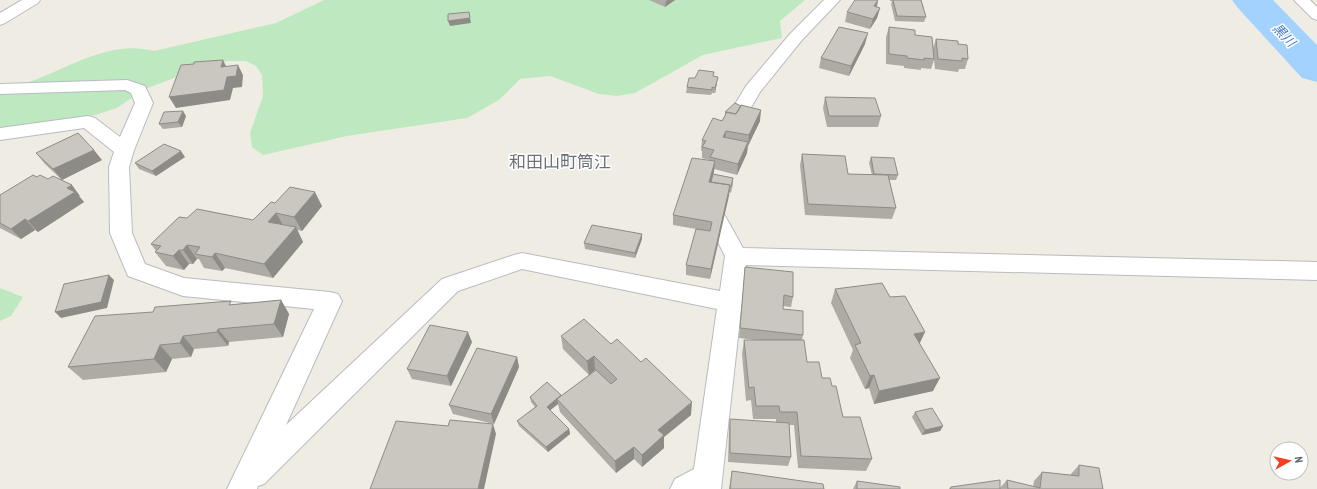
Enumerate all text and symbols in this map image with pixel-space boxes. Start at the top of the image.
water label: 黒川 [1269,20,1301,52]
district label: 和田山町筒江 [509,151,611,173]
north arrow [1269,441,1309,481]
text: N [1292,456,1306,464]

